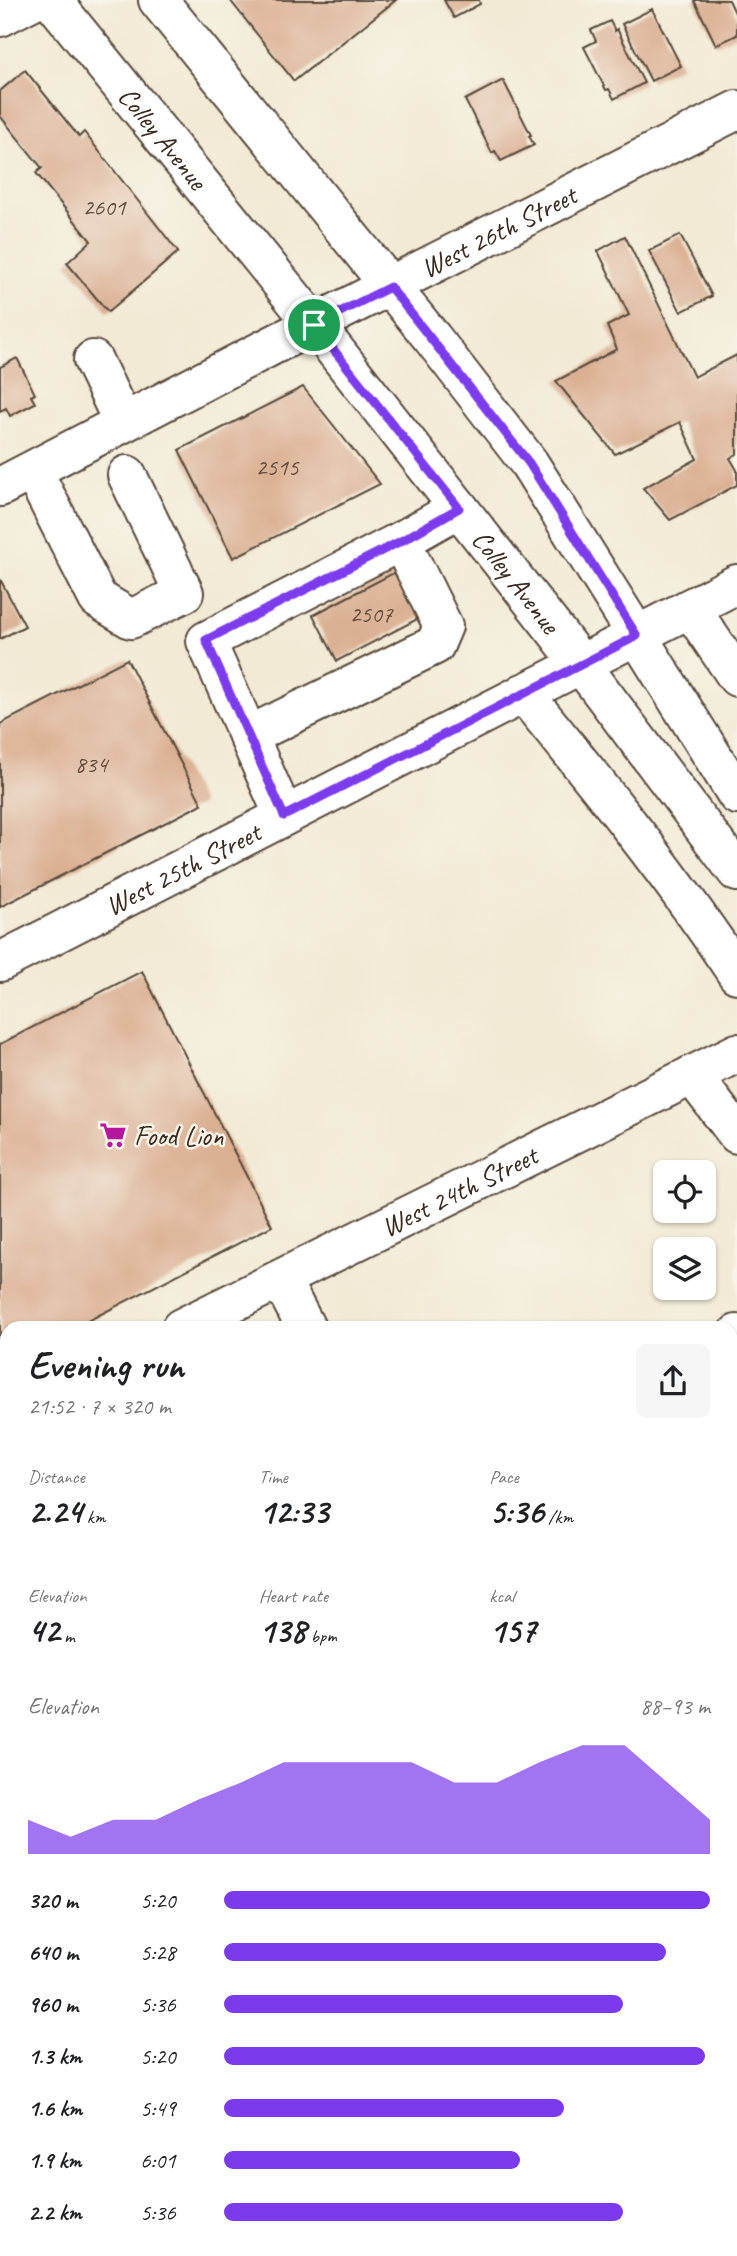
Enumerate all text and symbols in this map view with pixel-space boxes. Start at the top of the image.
street label: Colley Avenue [111,79,217,198]
street label: West 26th Street [414,176,584,285]
house number: 2601 [82,192,127,222]
pin [284,295,344,355]
icon: arrive [295,306,333,344]
house number: 2515 [255,452,300,482]
street label: Colley Avenue [465,522,569,642]
house number: 2507 [349,599,394,629]
house number: 834 [75,749,109,779]
street label: West 25th Street [99,813,268,923]
place label: Food Lion [134,1118,224,1153]
supermarket icon: Food Lion [98,1120,128,1150]
street label: West 24th Street [375,1136,545,1244]
map controls [653,1160,716,1300]
button: locate [653,1160,716,1223]
button: layers [653,1237,716,1300]
text: Evening run [28,1342,184,1389]
button: share [636,1344,710,1418]
text: 21:52 · 7 × 320 m [28,1392,171,1421]
text: Distance [28,1465,85,1489]
text: Time [259,1465,288,1489]
text: Pace [489,1465,519,1489]
text: 2.24 [28,1489,82,1534]
text: 12:33 [259,1489,329,1534]
text: 5:36 [489,1489,544,1534]
text: km [82,1505,105,1529]
text: /km [544,1505,573,1529]
text: Elevation [28,1584,86,1608]
text: Heart rate [259,1584,328,1608]
text: kcal [489,1584,514,1608]
text: 42 [28,1608,60,1653]
text: 138 [259,1608,306,1653]
text: 157 [489,1608,536,1653]
text: m [60,1624,75,1648]
text: bpm [306,1624,337,1648]
text: Elevation [28,1692,99,1721]
text: 88–93 m [640,1692,710,1721]
text: 320 m [28,1886,78,1915]
text: 5:20 [140,1886,176,1915]
text: 640 m [28,1938,78,1967]
text: 5:28 [140,1938,176,1967]
text: 960 m [28,1990,78,2019]
text: 5:36 [140,1990,176,2019]
text: 1.3 km [28,2042,82,2071]
text: 5:20 [140,2042,176,2071]
text: 1.6 km [28,2094,82,2123]
text: 5:49 [140,2094,176,2123]
text: 1.9 km [28,2146,81,2175]
text: 6:01 [140,2146,176,2175]
text: 2.2 km [28,2198,82,2227]
text: 5:36 [140,2198,176,2227]

